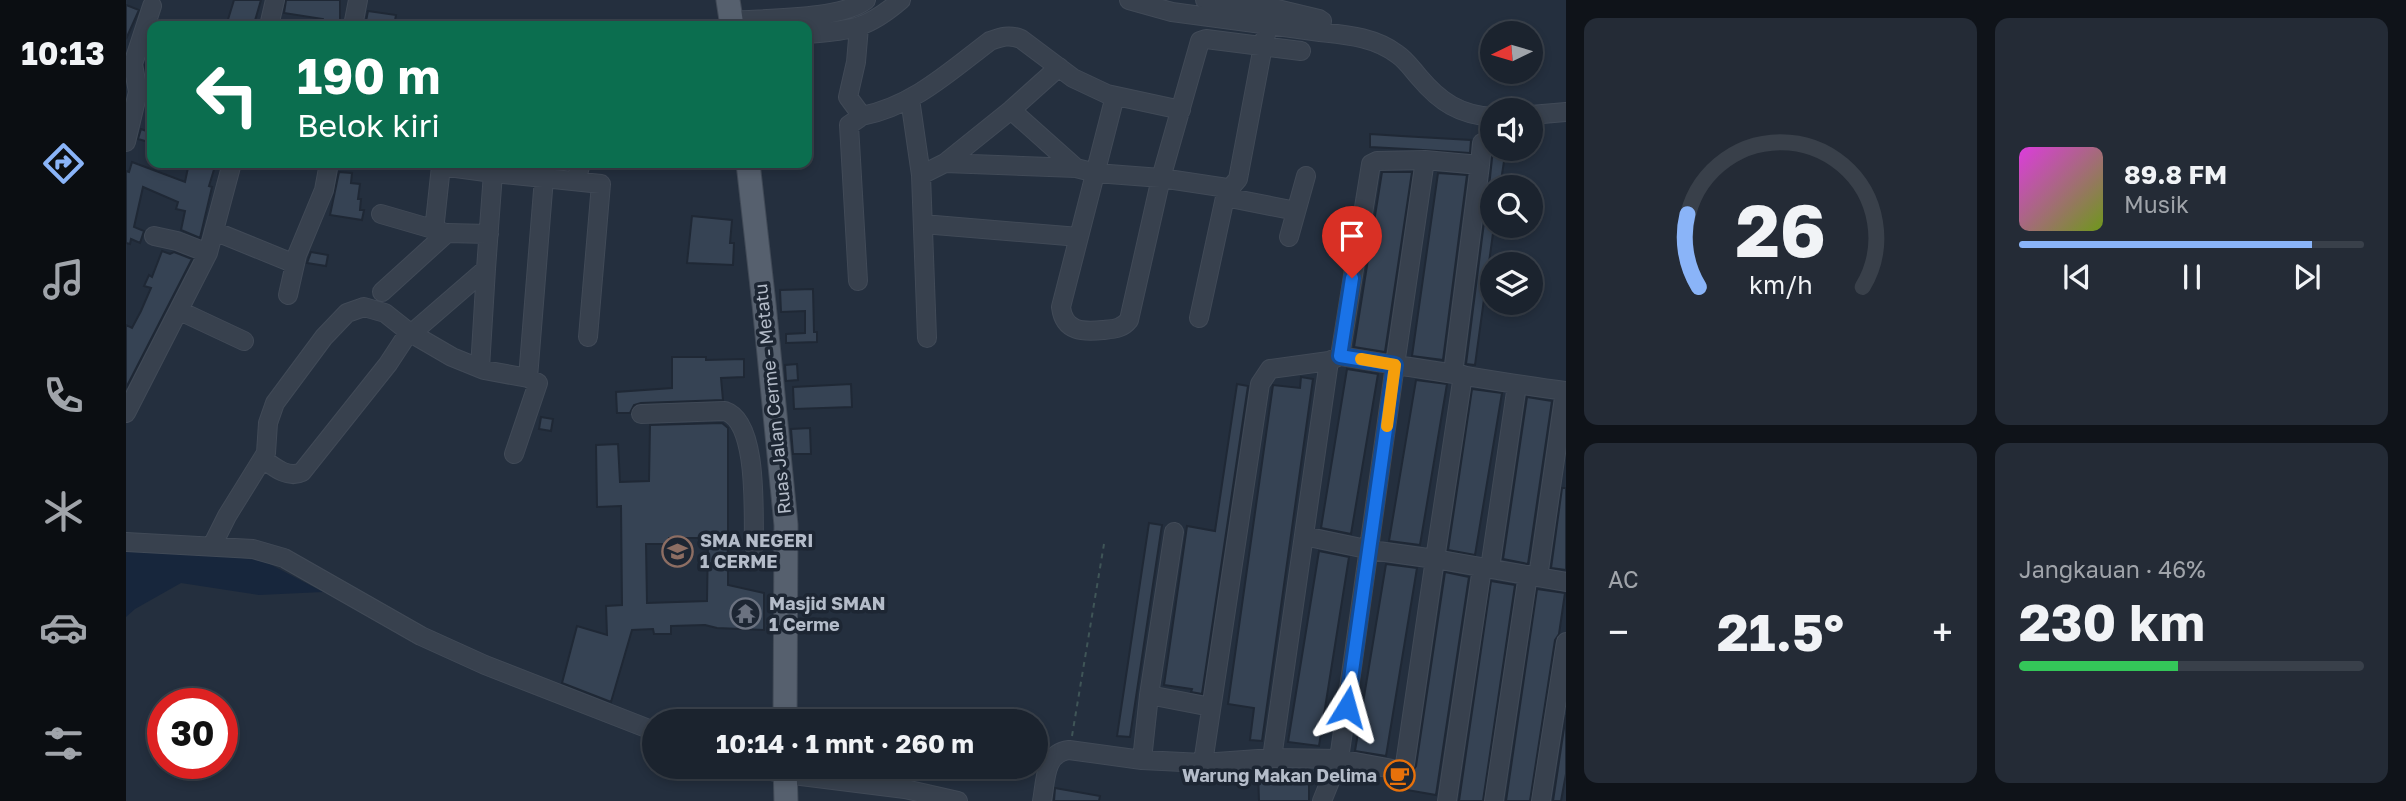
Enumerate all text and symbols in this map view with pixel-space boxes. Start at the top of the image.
north arrow [1480,21,1544,84]
map controls [1480,21,1543,315]
text: 10:13 [21,34,105,72]
text: 190 m [297,46,440,105]
icon: left [182,49,273,140]
button: sound [1480,98,1543,161]
text: Belok kiri [297,106,440,144]
icon: directions [39,139,88,188]
text: 89.8 FM [2124,159,2227,190]
button: search [1480,175,1543,238]
text: 26 [1735,187,1826,274]
text: Musik [2124,190,2189,218]
pin [1322,206,1382,278]
icon: arrive [1333,217,1371,255]
button: layers [1480,252,1543,315]
icon: music [39,255,88,304]
icon: previous [2058,258,2096,296]
icon: pause [2173,258,2211,296]
icon: next [2288,258,2326,296]
text: km/h [1749,269,1812,300]
street label: Ruas Jalan Cerme - Metatu [749,283,795,515]
icon: phone [39,371,88,420]
icon: climate [39,487,88,536]
place label: SMA NEGERI 1 CERME [700,529,813,572]
school or university icon: SMA NEGERI 1 CERME [660,534,694,568]
text: Jangkauan · 46% [2019,555,2206,583]
text: AC [1608,565,1639,593]
text: 230 km [2019,590,2205,652]
place label: Masjid SMAN 1 Cerme [769,592,886,635]
temple icon: Masjid SMAN 1 Cerme [729,597,763,631]
text: 21.5° [1717,600,1844,662]
icon: car [39,603,88,652]
text: − [1608,609,1629,654]
text: + [1932,609,1953,654]
position arrow [1310,670,1384,744]
speed limit sign: 30 [147,688,238,779]
icon: filters [39,719,88,768]
text: 10:14 · 1 mnt · 260 m [716,728,974,759]
cafe icon: Warung Makan Delima [1383,759,1417,793]
place label: Warung Makan Delima [1182,764,1377,786]

